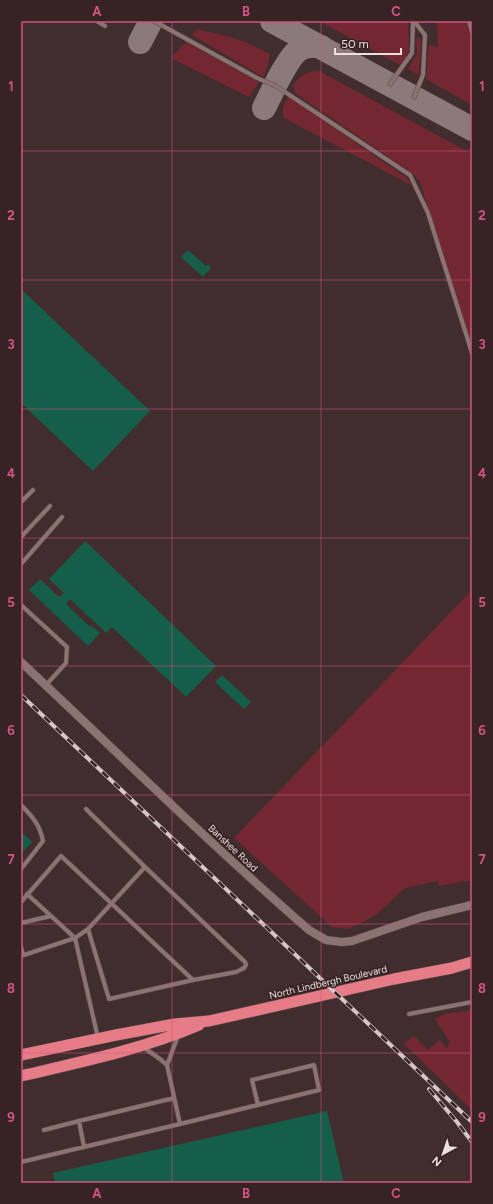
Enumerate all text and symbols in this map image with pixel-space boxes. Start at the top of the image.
text: A [92,4,102,19]
text: B [242,4,250,19]
text: C [391,4,401,19]
scale bar [335,30,401,56]
text: 50 m [341,37,369,51]
text: 1 [8,79,14,94]
text: 1 [479,79,485,94]
text: 2 [7,208,15,223]
text: 2 [478,208,486,223]
text: 3 [7,337,15,352]
text: 3 [478,337,486,352]
text: 4 [7,466,15,481]
text: 4 [478,466,486,481]
text: 5 [7,595,15,610]
text: 5 [478,595,486,610]
text: 6 [7,723,15,738]
text: 6 [478,723,486,738]
street label: Banshee Road [205,822,261,874]
text: 7 [7,852,15,867]
text: 7 [478,852,486,867]
street label: North Lindbergh Boulevard [268,962,388,1002]
text: 8 [7,981,15,996]
text: 8 [478,981,486,996]
text: 9 [7,1110,15,1125]
text: 9 [478,1110,486,1125]
north arrow [423,1134,463,1174]
text: N [429,1154,444,1169]
text: A [92,1186,102,1201]
text: B [242,1186,250,1201]
text: C [391,1186,401,1201]

